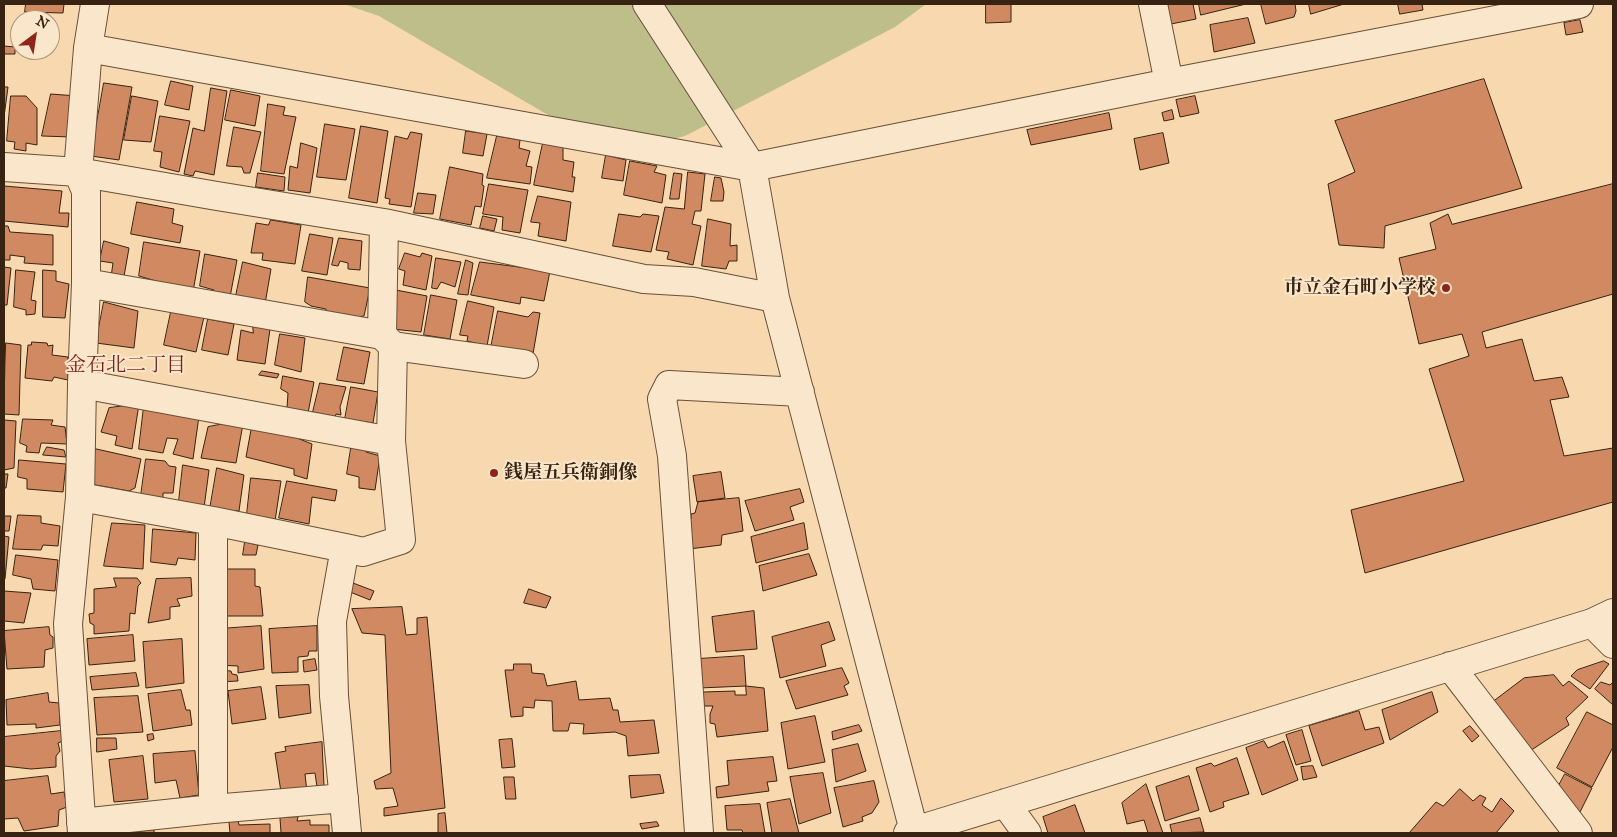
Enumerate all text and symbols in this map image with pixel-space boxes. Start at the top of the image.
north arrow [10,10,60,60]
text: N [33,12,52,33]
place label: 市立金石町小学校 [1284,277,1436,299]
marker: 市立金石町小学校 [1440,282,1452,294]
district label: 金石北二丁目 [66,354,186,378]
place label: 銭屋五兵衛銅像 [504,462,637,484]
marker: 銭屋五兵衛銅像 [488,467,500,479]

